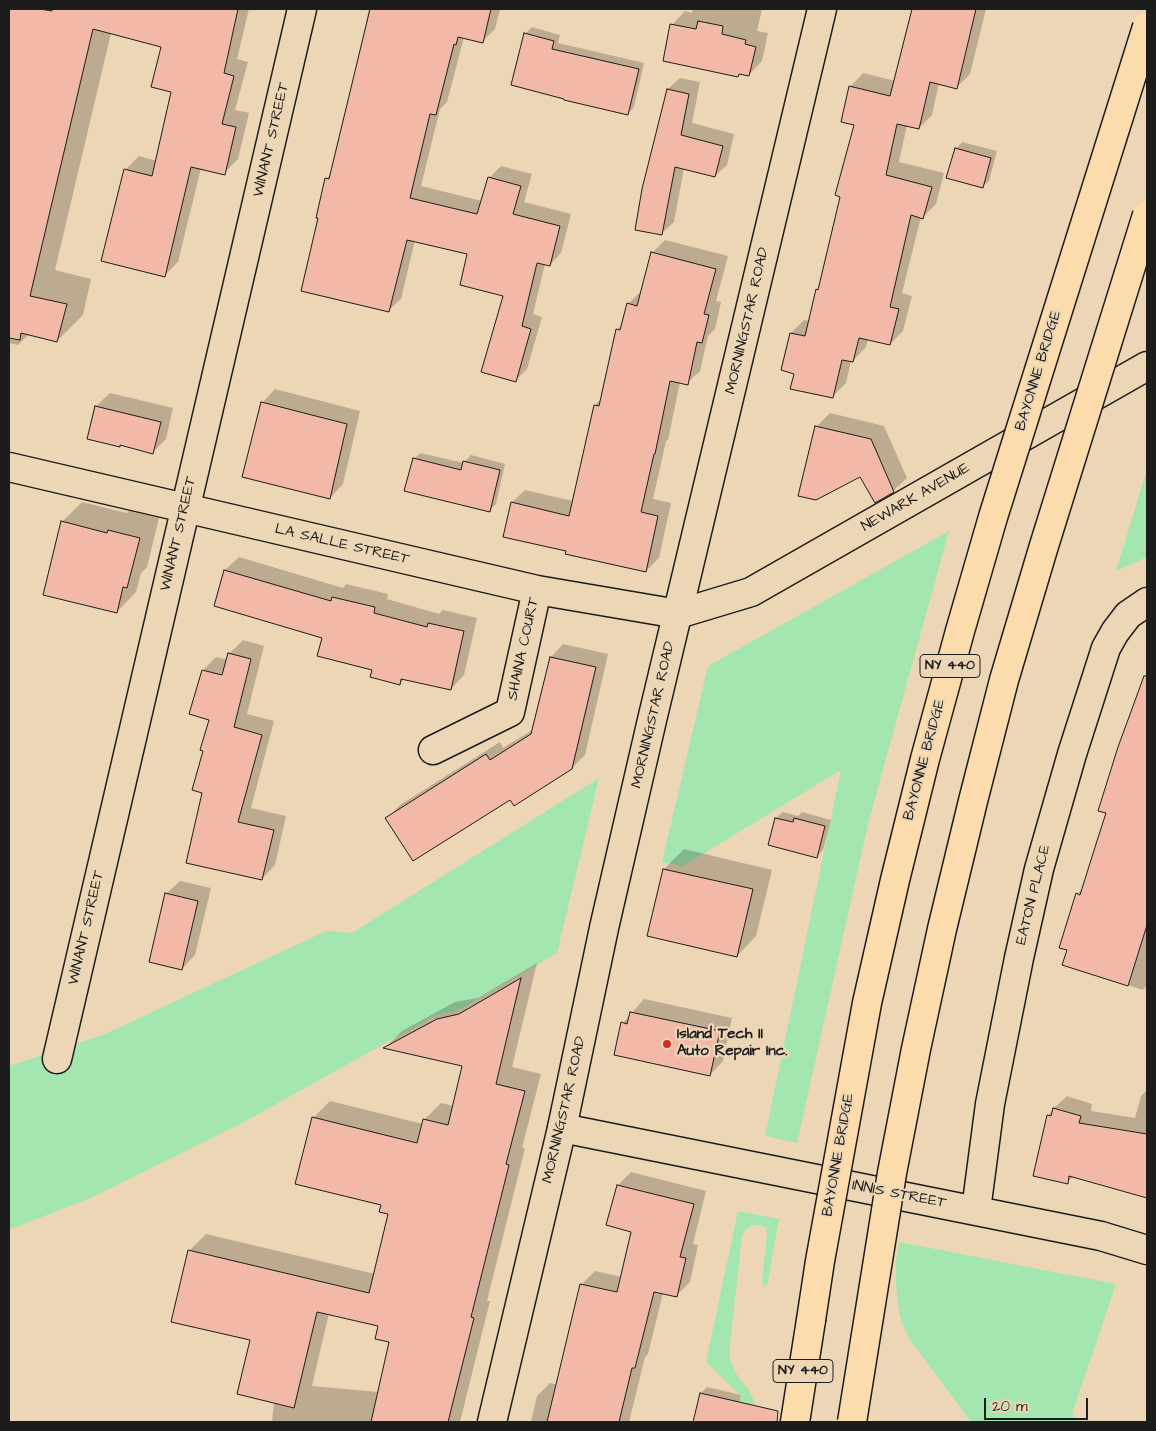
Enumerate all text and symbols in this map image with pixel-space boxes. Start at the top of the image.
street label: WINANT STREET [250,81,294,199]
street label: MORNINGSTAR ROAD [722,246,774,396]
street label: BAYONNE BRIDGE [1012,309,1066,433]
street label: NEWARK AVENUE [859,460,973,536]
street label: WINANT STREET [157,475,201,593]
street label: LA SALLE STREET [273,521,411,569]
street label: SHAINA COURT [504,596,544,702]
street label: MORNINGSTAR ROAD [628,640,680,790]
road number: NY 440 [920,654,980,678]
street label: BAYONNE BRIDGE [900,697,950,823]
street label: EATON PLACE [1013,843,1055,947]
street label: WINANT STREET [65,869,109,987]
place label: Island Tech II Auto Repair Inc. [677,1026,787,1061]
street label: MORNINGSTAR ROAD [539,1035,591,1185]
marker: Island Tech II Auto Repair Inc. [661,1038,673,1050]
street label: BAYONNE BRIDGE [819,1092,859,1218]
street label: INNIS STREET [850,1177,948,1213]
road number: NY 440 [773,1360,833,1382]
scale bar [986,1388,1090,1420]
text: 20 m [992,1396,1028,1417]

